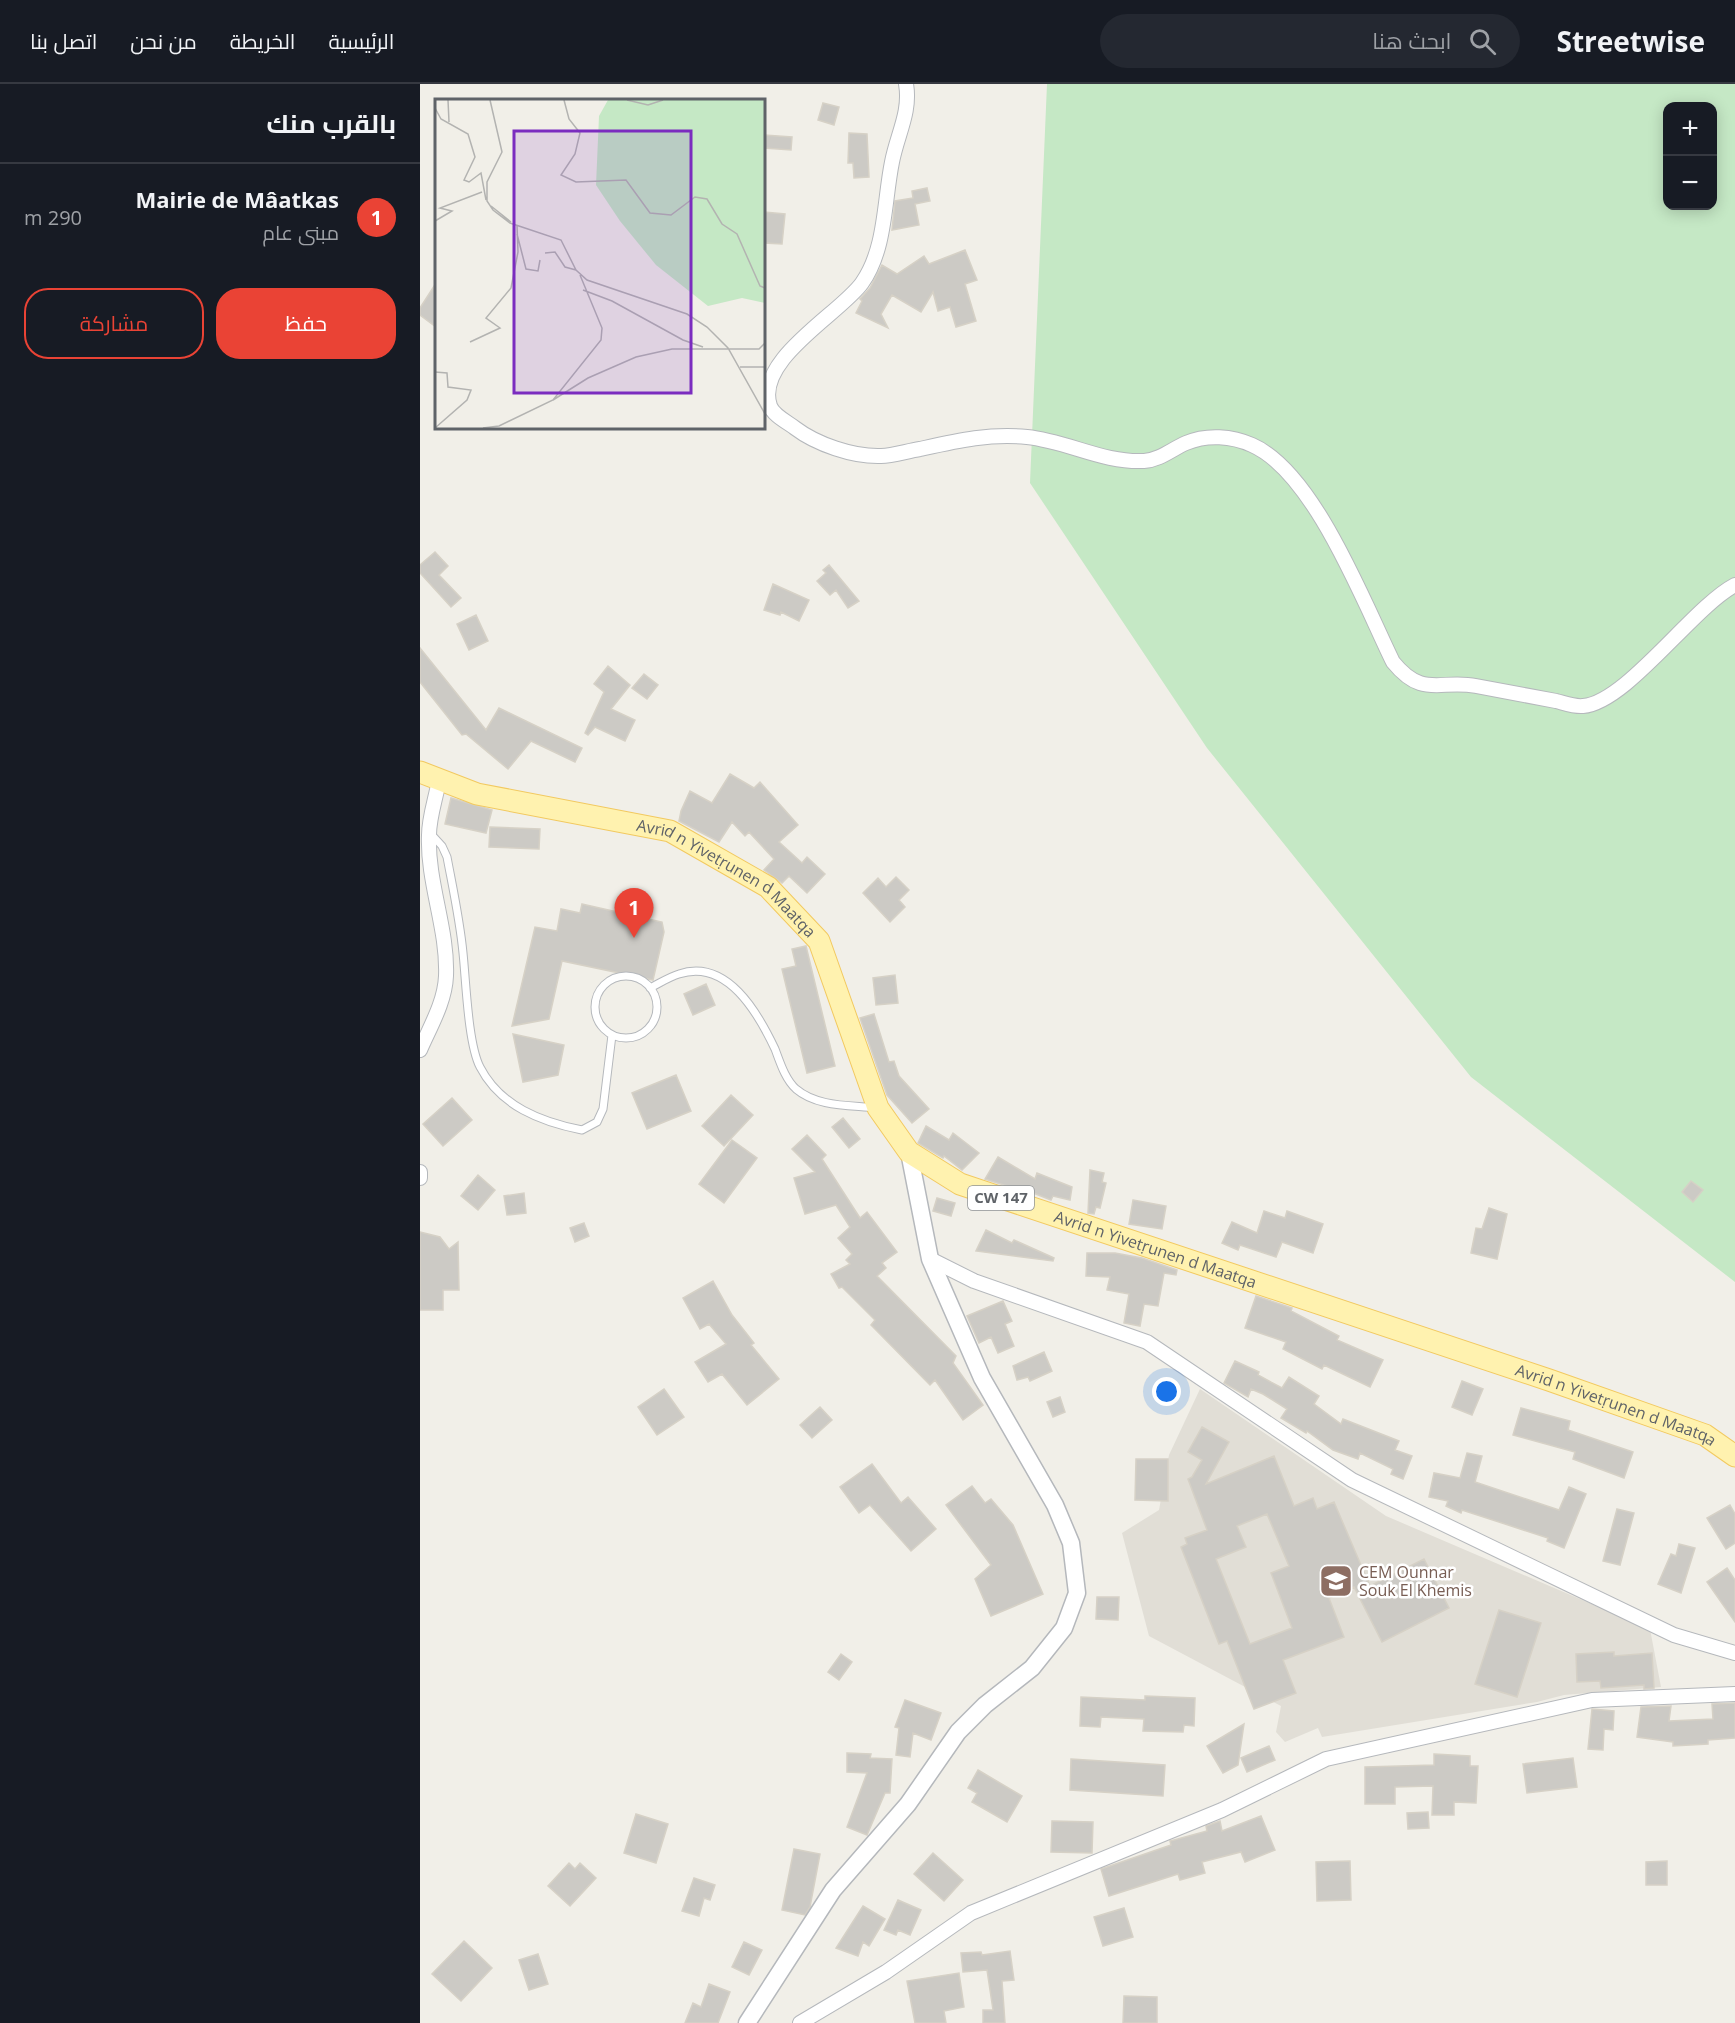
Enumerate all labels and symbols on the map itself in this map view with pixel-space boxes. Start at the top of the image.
inset map [435,99,765,429]
street label: Avrid n Yivetṛunen d Maatqa [635,814,821,942]
pin: 1 [614,888,654,938]
road number: CW 147 [968,1186,1034,1210]
street label: Avrid n Yivetṛunen d Maatqa [1052,1205,1260,1293]
street label: Avrid n Yivetṛunen d Maatqa [1513,1359,1721,1451]
your location [1152,1377,1181,1406]
place label: CEM Ounnar Souk El Khemis [1359,1561,1472,1601]
school or university icon: CEM Ounnar Souk El Khemis [1318,1563,1354,1599]

